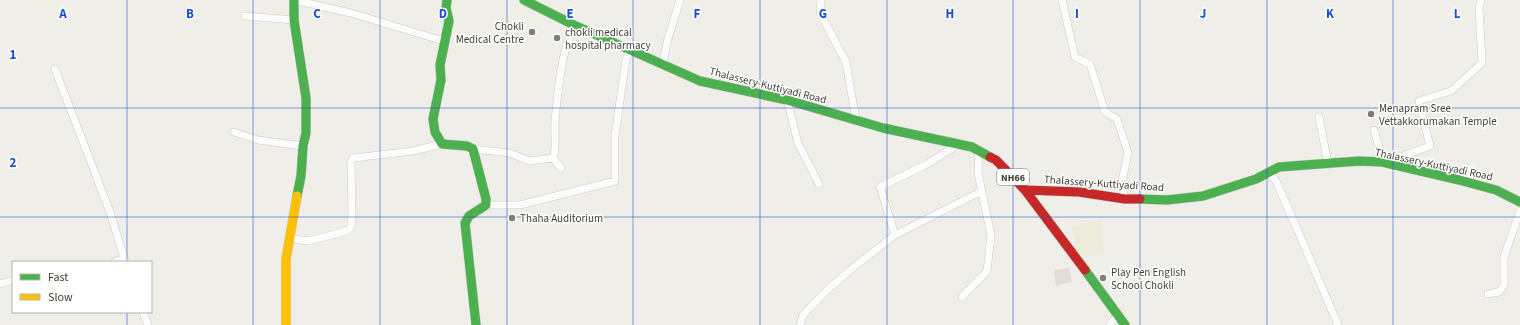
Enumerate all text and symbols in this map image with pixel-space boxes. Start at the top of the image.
text: A [58,5,67,23]
text: B [186,5,194,23]
text: C [313,5,321,23]
text: D [439,5,447,23]
text: E [566,5,574,23]
text: F [694,5,701,23]
text: G [819,5,827,23]
text: H [946,5,954,23]
text: I [1075,5,1079,23]
text: J [1200,5,1206,23]
text: K [1326,5,1335,23]
text: L [1454,5,1461,23]
place label: Chokli Medical Centre [456,19,525,47]
place label: chokli medical hospital pharmacy [565,25,651,53]
marker: Chokli Medical Centre [527,27,537,37]
marker: chokli medical hospital pharmacy [552,33,562,43]
text: 1 [10,46,17,64]
street label: Thalassery-Kuttiyadi Road [708,64,828,107]
place label: Menapram Sree Vettakkorumakan Temple [1379,101,1497,129]
marker: Menapram Sree Vettakkorumakan Temple [1366,109,1376,119]
street label: Thalassery-Kuttiyadi Road [1373,145,1494,184]
text: 2 [10,154,17,172]
road number: NH66 [997,169,1029,185]
street label: Thalassery-Kuttiyadi Road [1043,172,1164,195]
place label: Thaha Auditorium [520,211,603,226]
marker: Thaha Auditorium [507,213,517,223]
legend [12,261,152,313]
place label: Play Pen English School Chokli [1111,265,1186,293]
text: Fast [48,269,68,286]
marker: Play Pen English School Chokli [1098,273,1108,283]
text: Slow [48,289,73,306]

